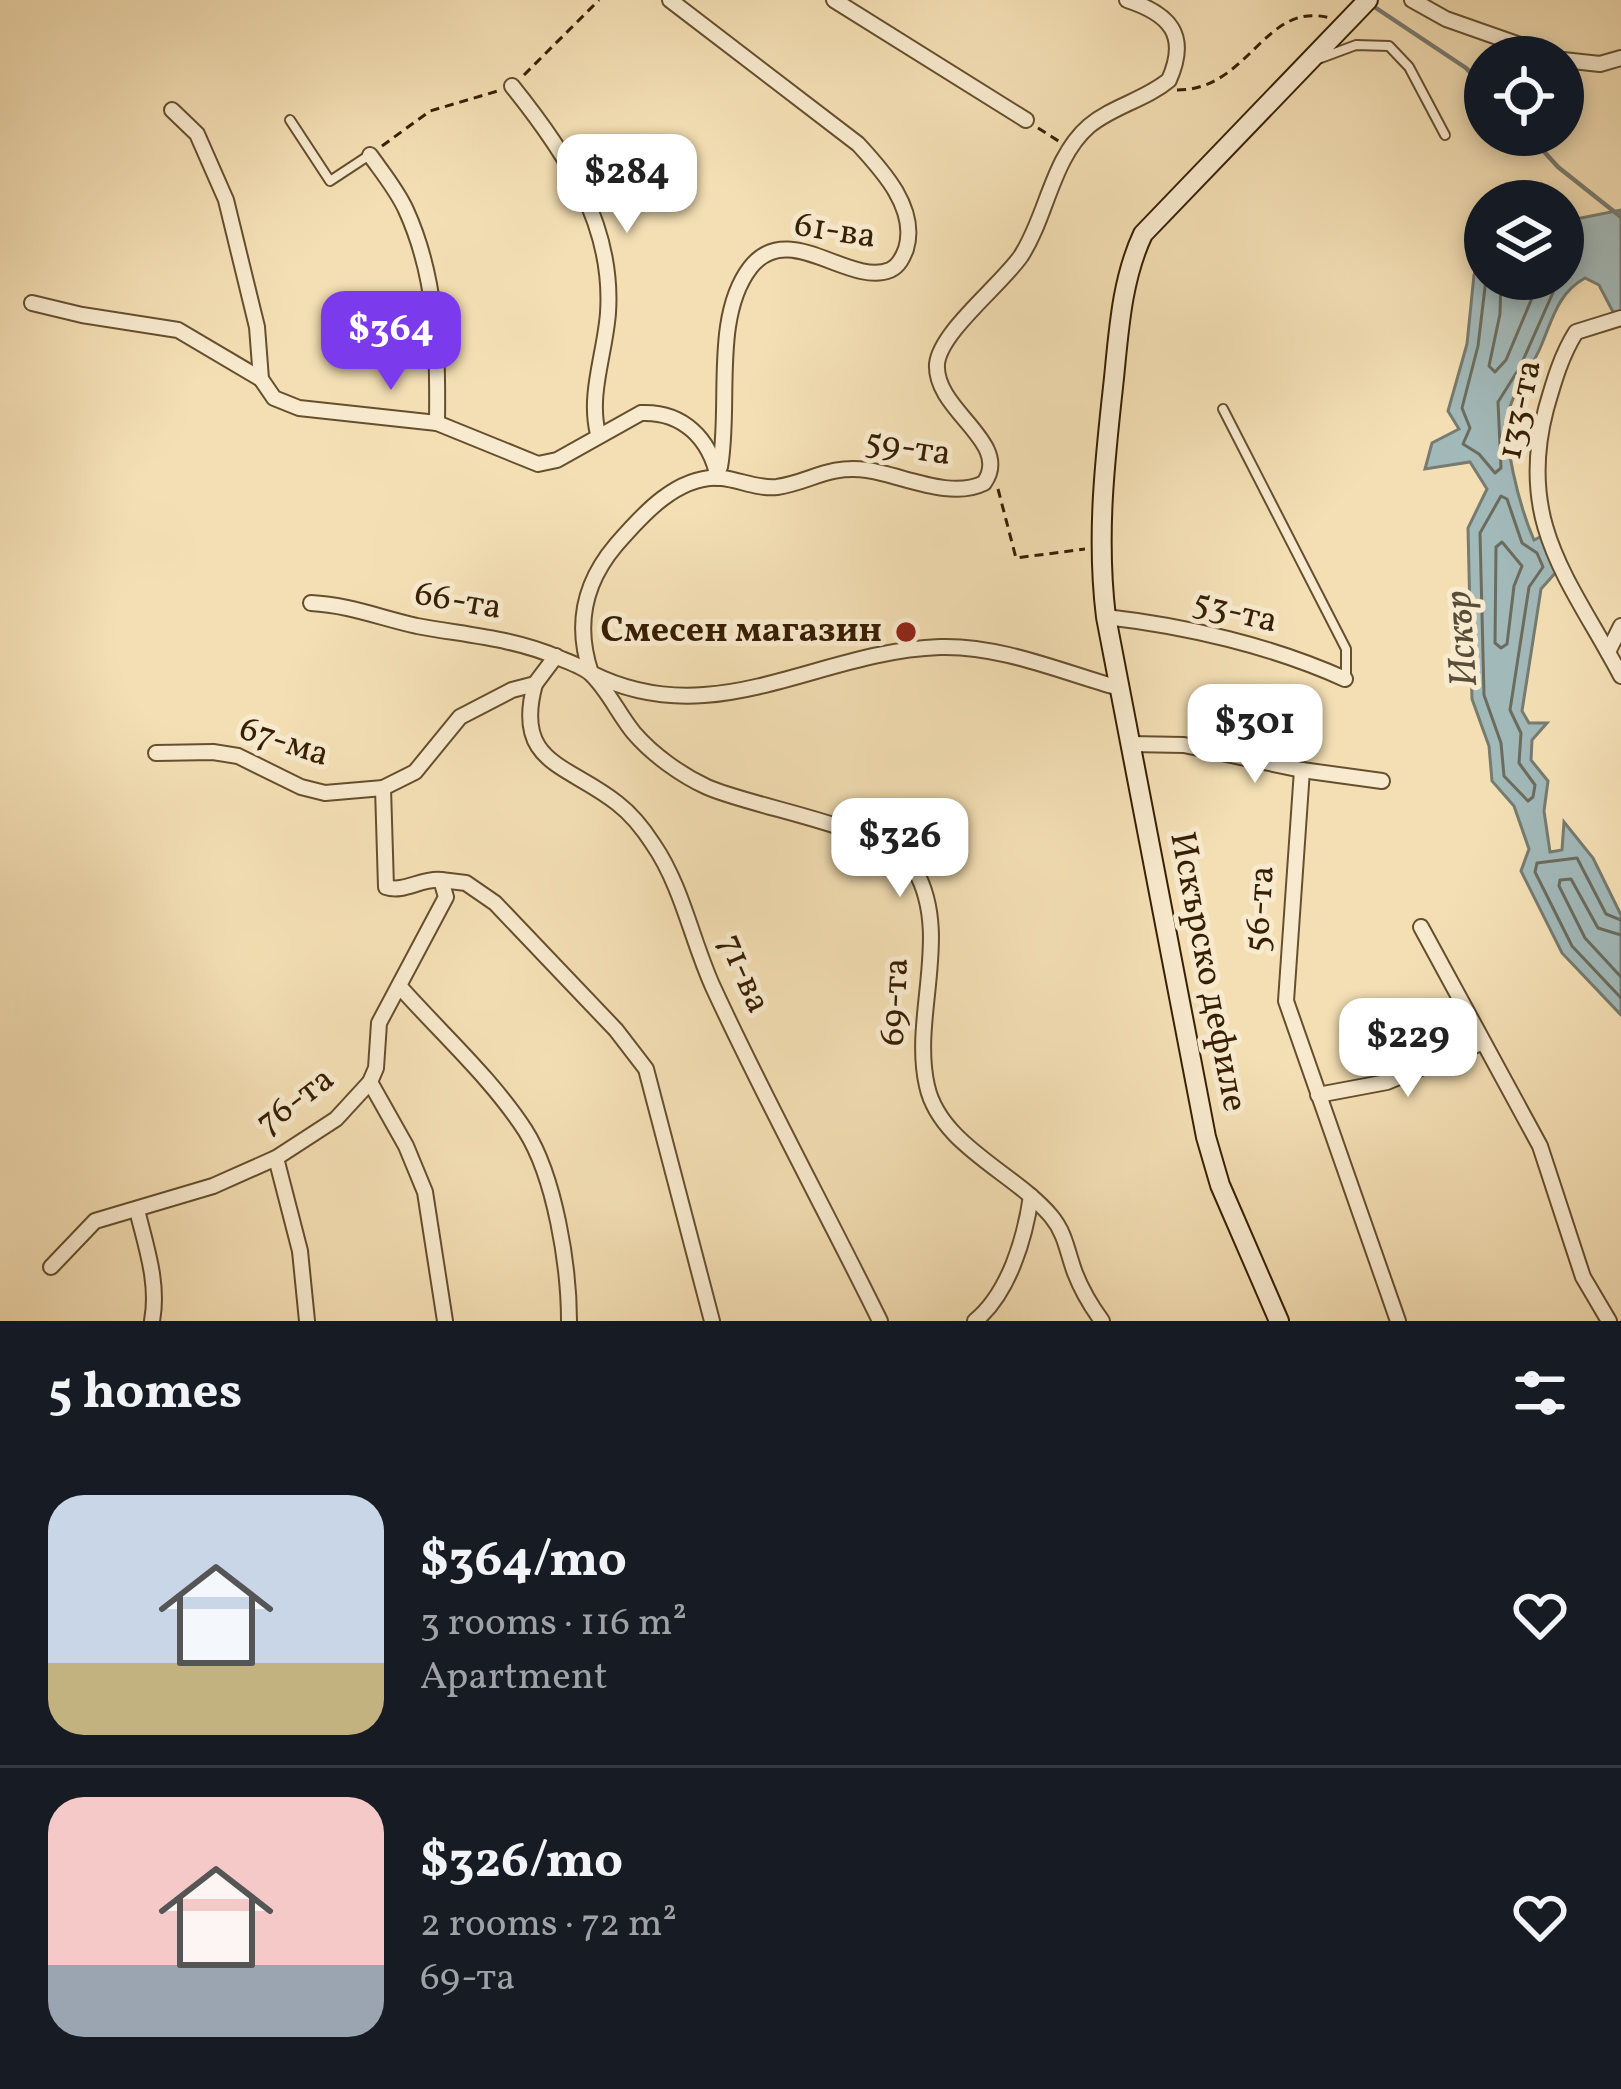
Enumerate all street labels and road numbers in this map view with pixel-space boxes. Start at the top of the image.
street label: 61-ва [790,201,880,263]
street label: 133-та [1486,355,1556,465]
street label: 59-та [861,418,955,480]
street label: 66-та [410,570,506,634]
street label: 53-та [1187,578,1283,648]
street label: 67-ма [233,705,335,781]
street label: Искърско дефиле [1155,828,1259,1116]
street label: 56-та [1233,864,1289,954]
street label: 71-ва [704,927,782,1021]
street label: 69-та [869,957,923,1047]
street label: 76-та [246,1056,346,1148]

